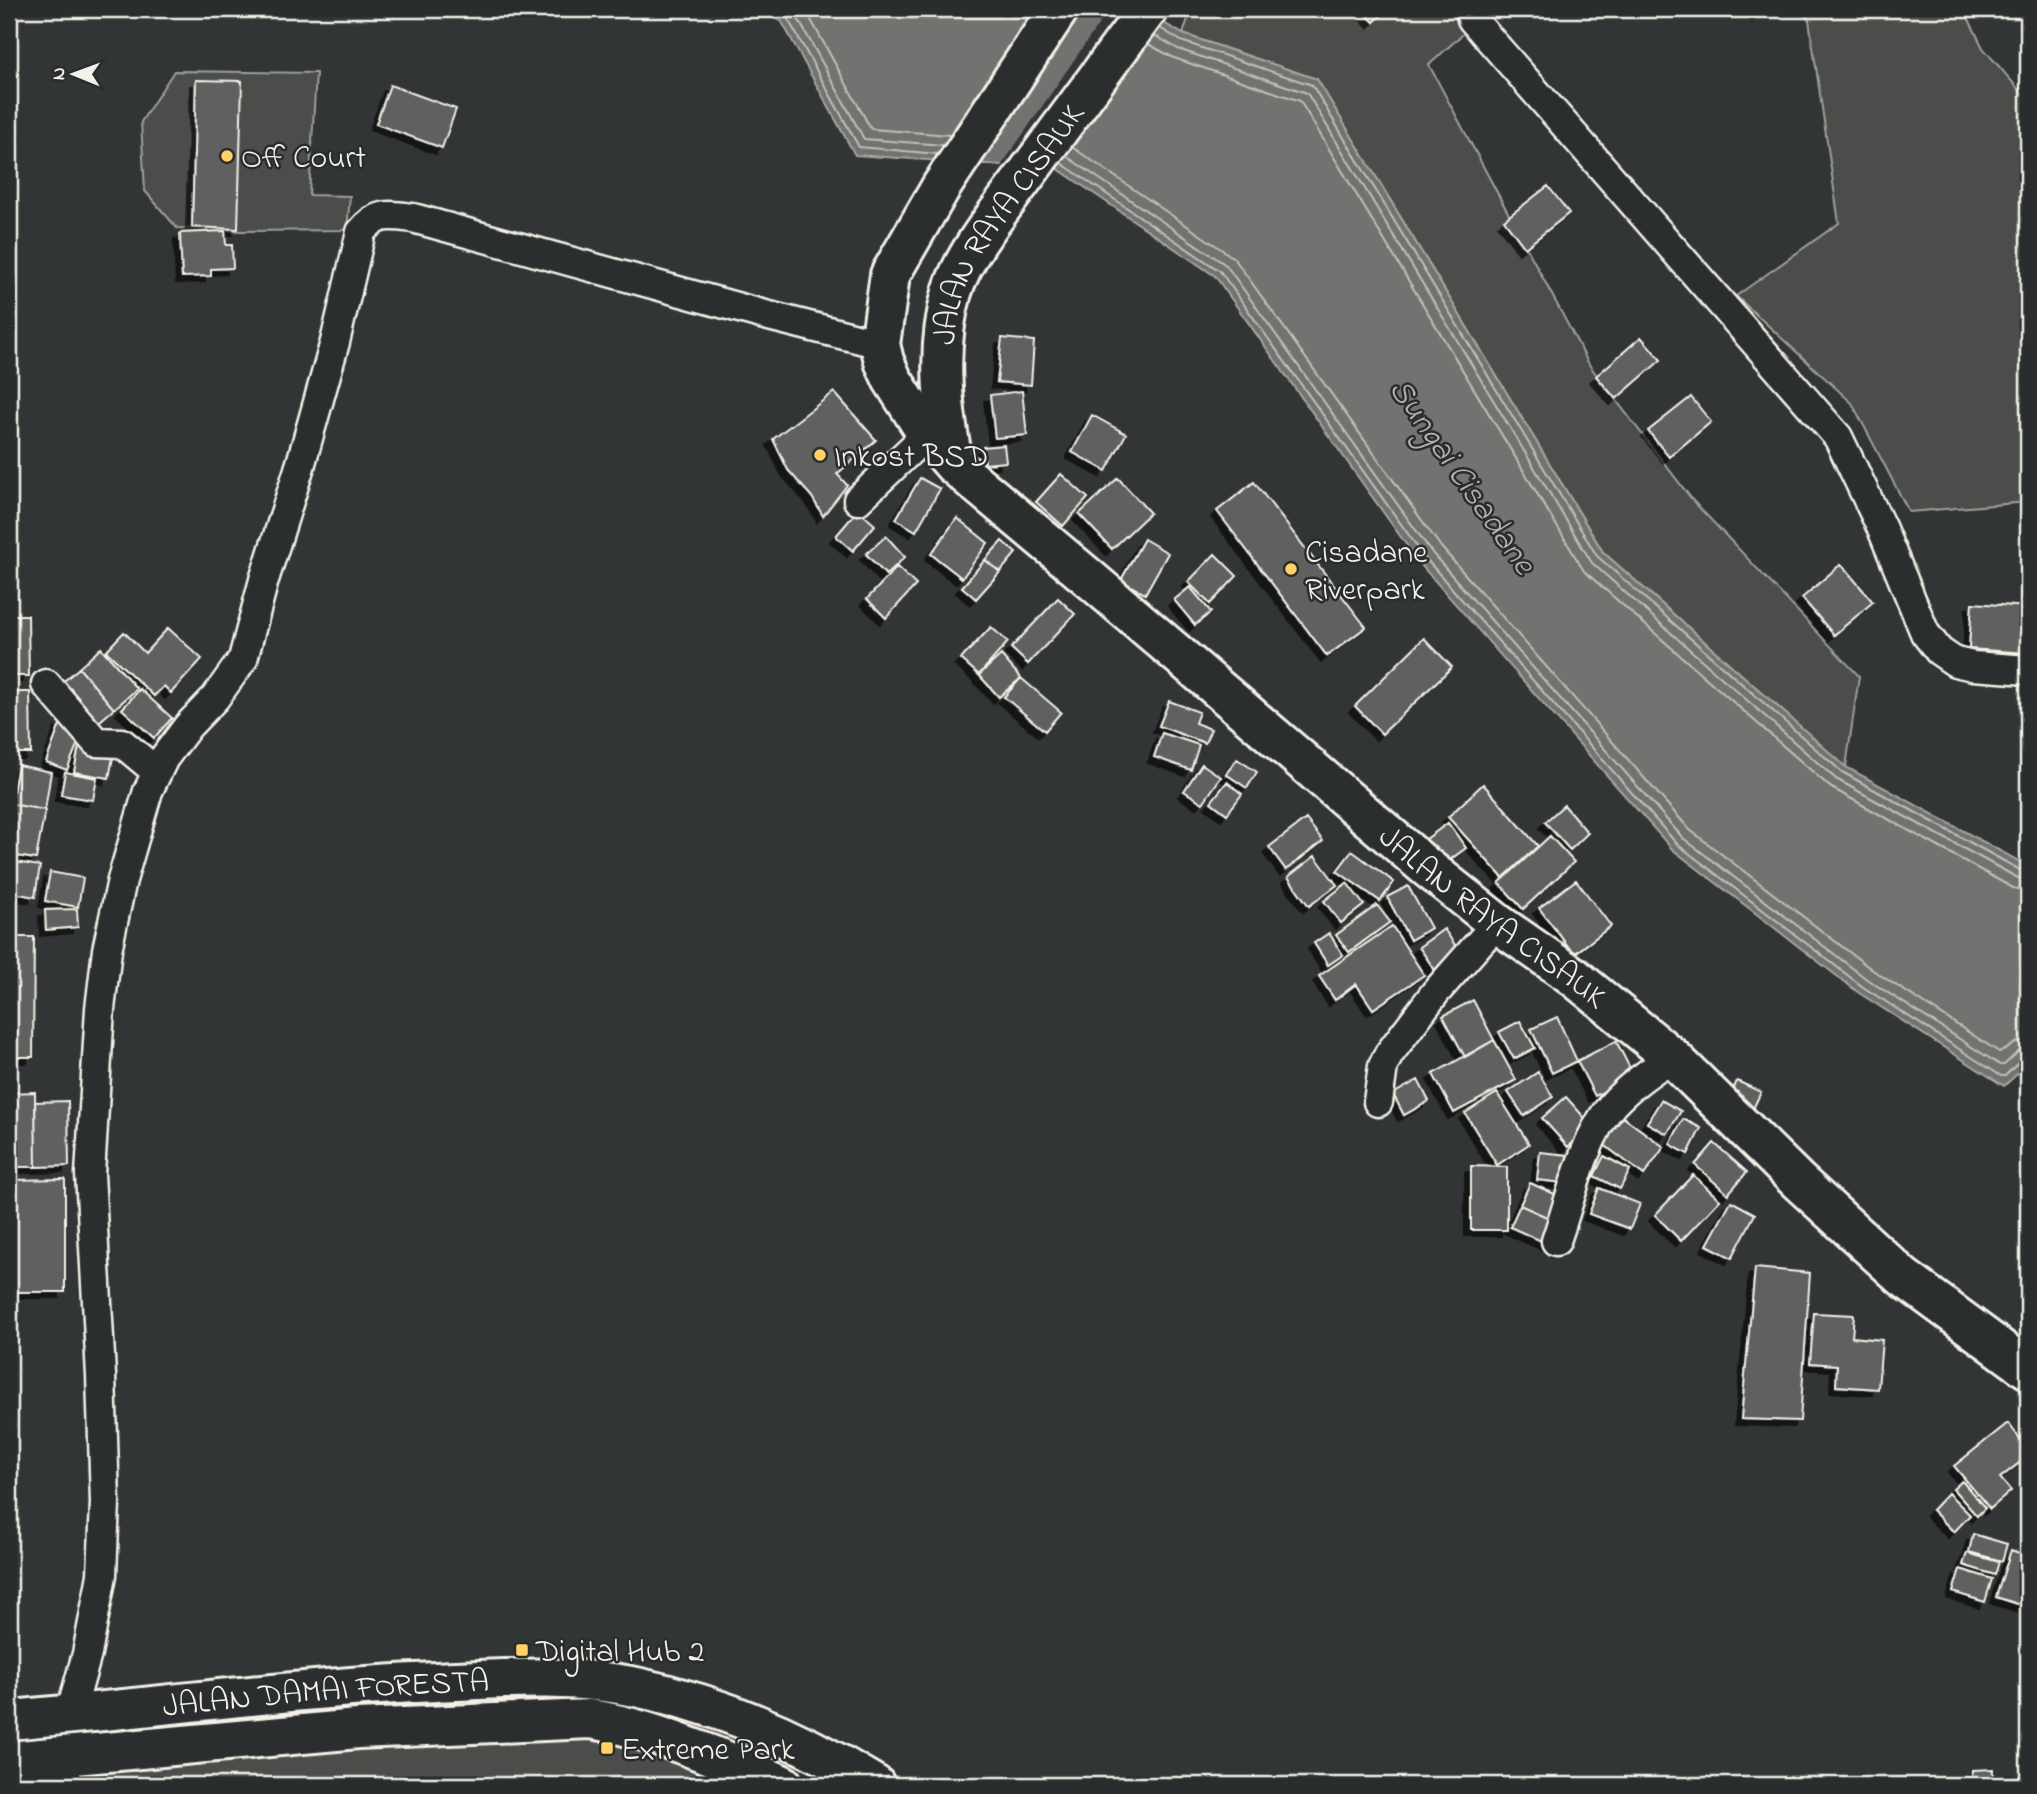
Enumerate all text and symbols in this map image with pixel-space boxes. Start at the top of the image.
north arrow [38,38,108,108]
text: N [46,67,73,80]
street label: JALAN RAYA CISAUK [923,94,1098,347]
place label: Off Court [241,136,366,183]
marker: Off Court [219,148,235,164]
water label: Sungai Cisadane [1375,370,1547,586]
place label: Inkost BSD [834,435,989,482]
marker: Inkost BSD [812,447,828,463]
place label: Cisadane Riverpark [1305,531,1428,615]
marker: Cisadane Riverpark [1283,561,1299,577]
street label: JALAN RAYA CISAUK [1367,816,1616,1022]
place label: Digital Hub 2 [535,1630,705,1677]
marker: Digital Hub 2 [514,1642,530,1658]
street label: JALAN DAMAI FORESTA [160,1660,490,1732]
place label: Extreme Park [621,1728,796,1775]
marker: Extreme Park [599,1740,615,1756]

